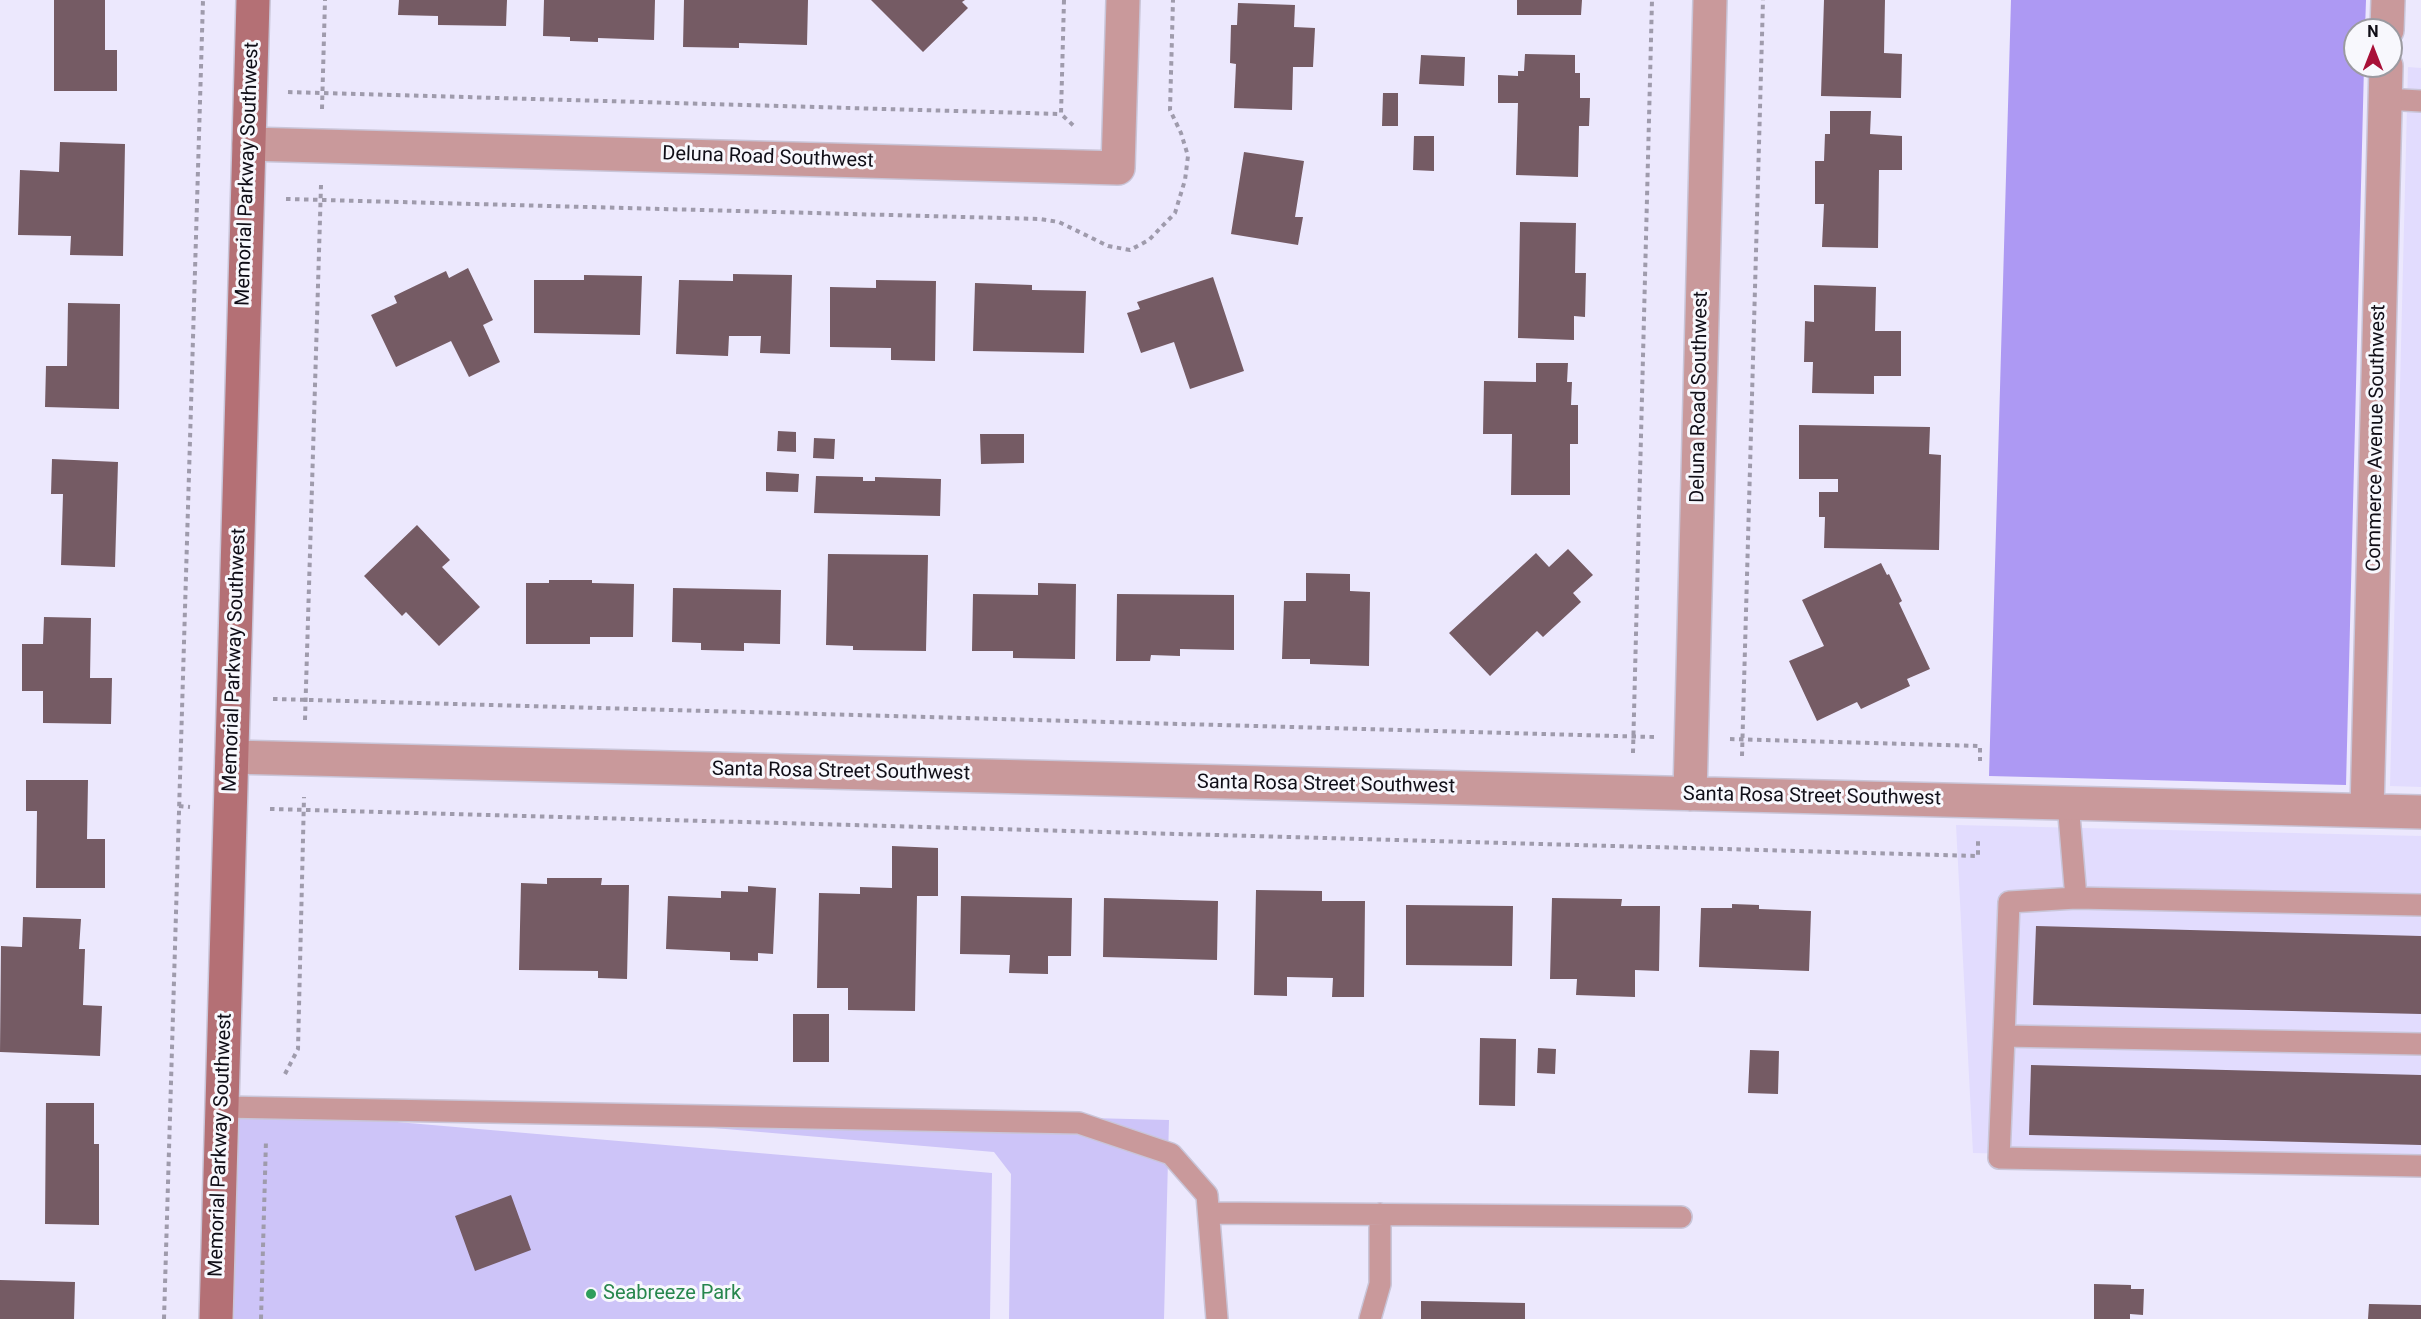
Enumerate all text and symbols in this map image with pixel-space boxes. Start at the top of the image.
north arrow [2343,18,2403,78]
text: N [2367,22,2379,41]
street label: Memorial Parkway Southwest [231,42,265,306]
street label: Deluna Road Southwest [662,142,874,174]
street label: Deluna Road Southwest [1686,291,1714,503]
street label: Commerce Avenue Southwest [2363,304,2391,572]
street label: Memorial Parkway Southwest [218,528,252,792]
street label: Santa Rosa Street Southwest [712,758,970,786]
street label: Santa Rosa Street Southwest [1197,771,1455,799]
street label: Santa Rosa Street Southwest [1683,783,1941,811]
street label: Memorial Parkway Southwest [204,1013,238,1277]
place label: Seabreeze Park [603,1282,741,1306]
marker: Seabreeze Park [584,1287,598,1301]

